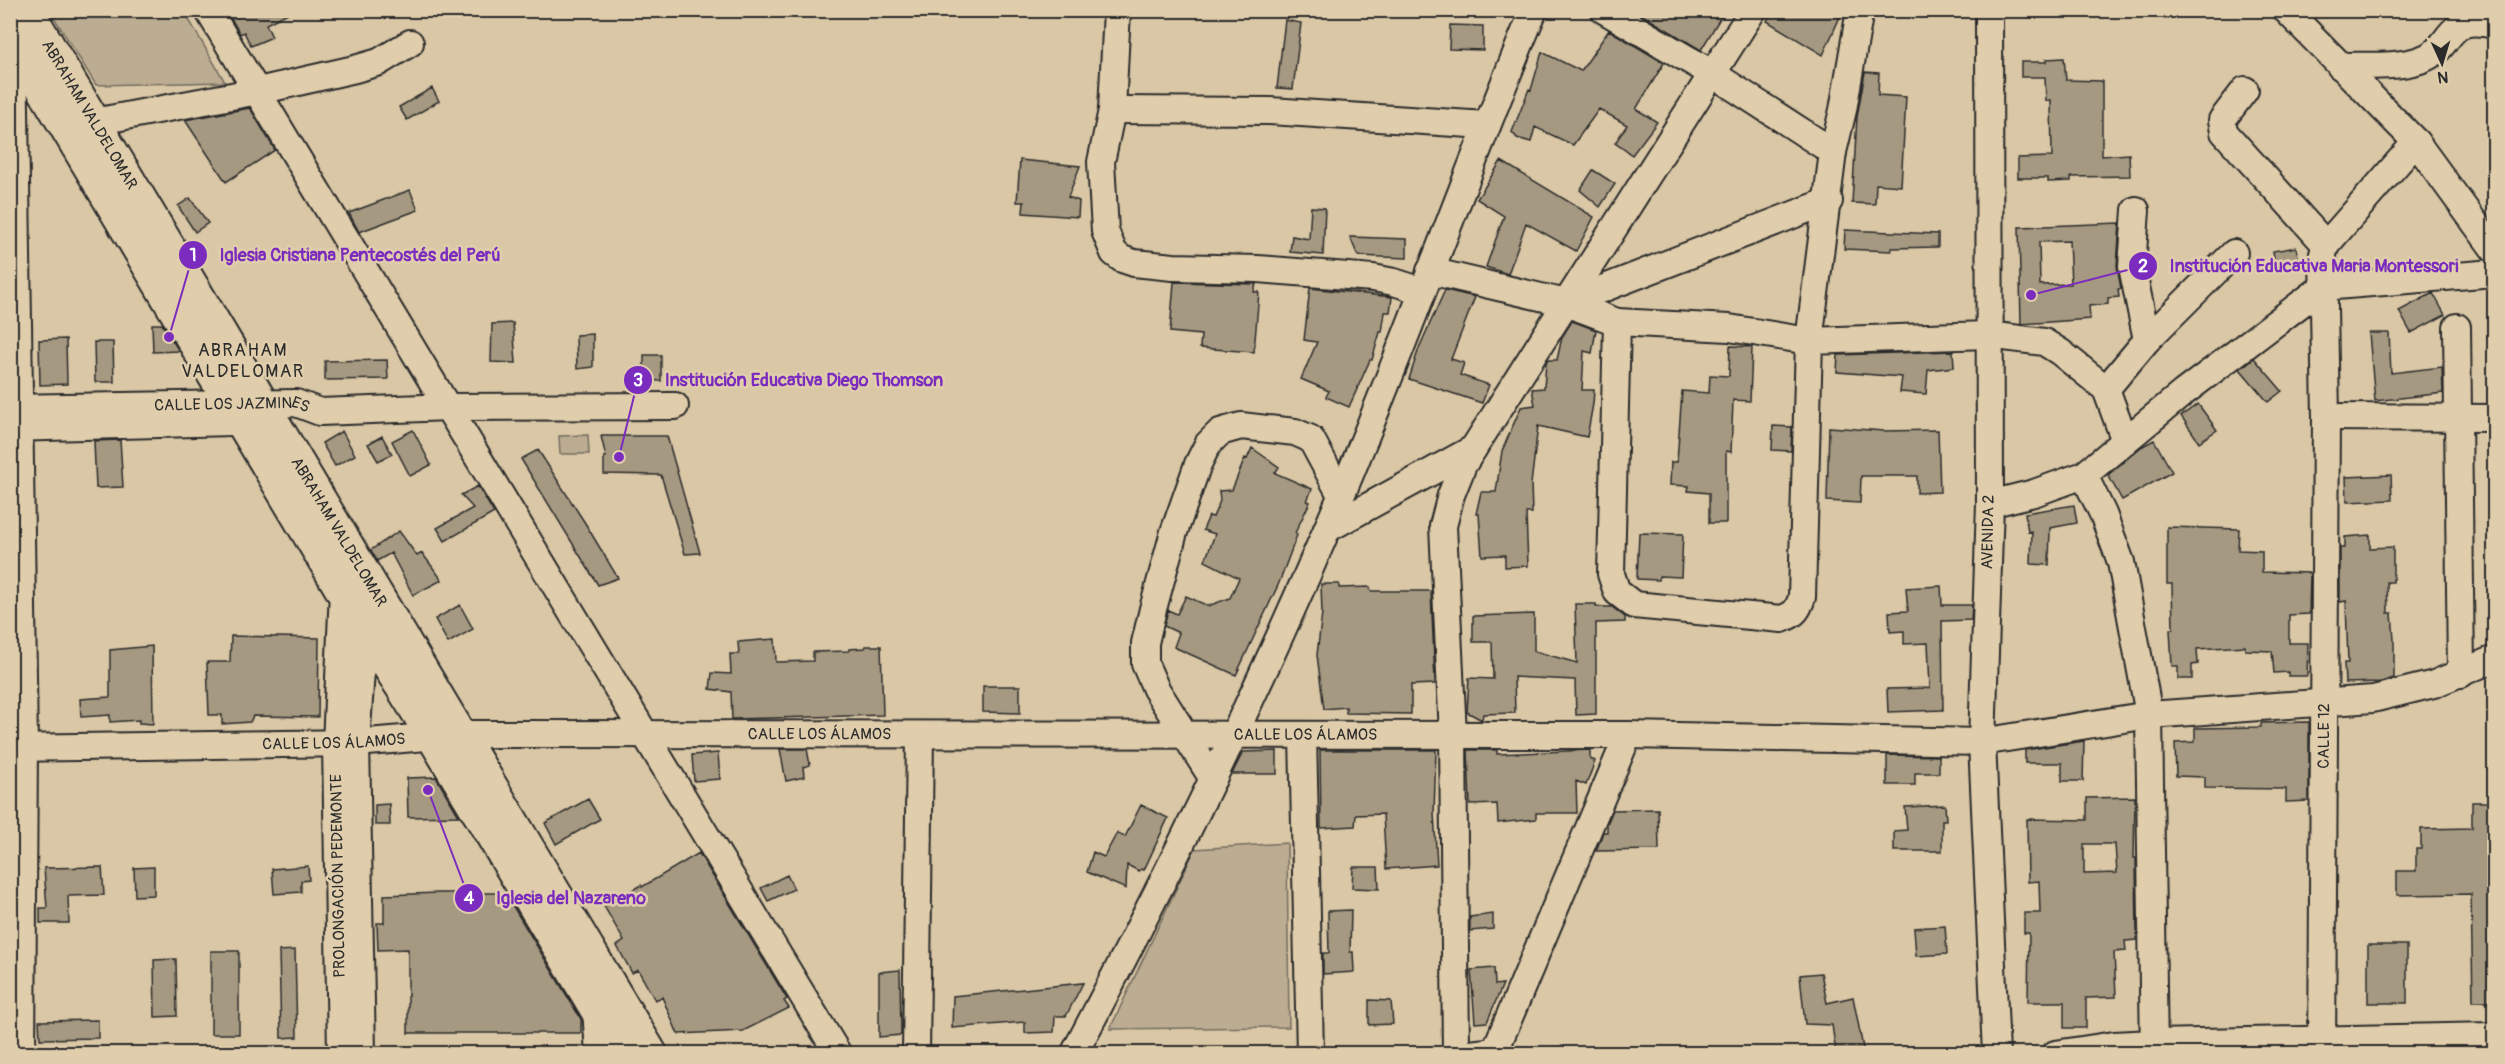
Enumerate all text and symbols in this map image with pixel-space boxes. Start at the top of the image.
north arrow [2412,33,2472,93]
street label: ABRAHAM VALDELOMAR [37,36,142,193]
text: N [2437,67,2449,87]
callout: Iglesia Cristiana Pentecostés del Perú [178,237,513,273]
text: 1 [189,244,197,267]
text: Iglesia Cristiana Pentecostés del Perú [219,244,501,267]
callout: Institución Educativa Maria Montessori [2128,248,2471,284]
text: 2 [2138,255,2148,278]
text: Institución Educativa Maria Montessori [2170,255,2458,278]
district label: ABRAHAM VALDELOMAR [181,339,305,383]
callout: Institución Educativa Diego Thomson [623,362,955,398]
text: 3 [633,369,643,392]
text: Institución Educativa Diego Thomson [665,369,943,392]
street label: CALLE LOS JAZMINES [154,392,312,417]
street label: ABRAHAM VALDELOMAR [287,453,391,610]
street label: AVENIDA 2 [1977,494,1999,570]
street label: CALLE 12 [2314,703,2334,769]
street label: CALLE LOS ÁLAMOS [748,724,891,744]
street label: CALLE LOS ÁLAMOS [1234,725,1377,745]
street label: CALLE LOS ÁLAMOS [262,729,406,754]
street label: PROLONGACIÓN PEDEMONTE [325,774,350,978]
callout: Iglesia del Nazareno [454,880,658,916]
text: 4 [464,887,475,910]
text: Iglesia del Nazareno [496,887,646,910]

